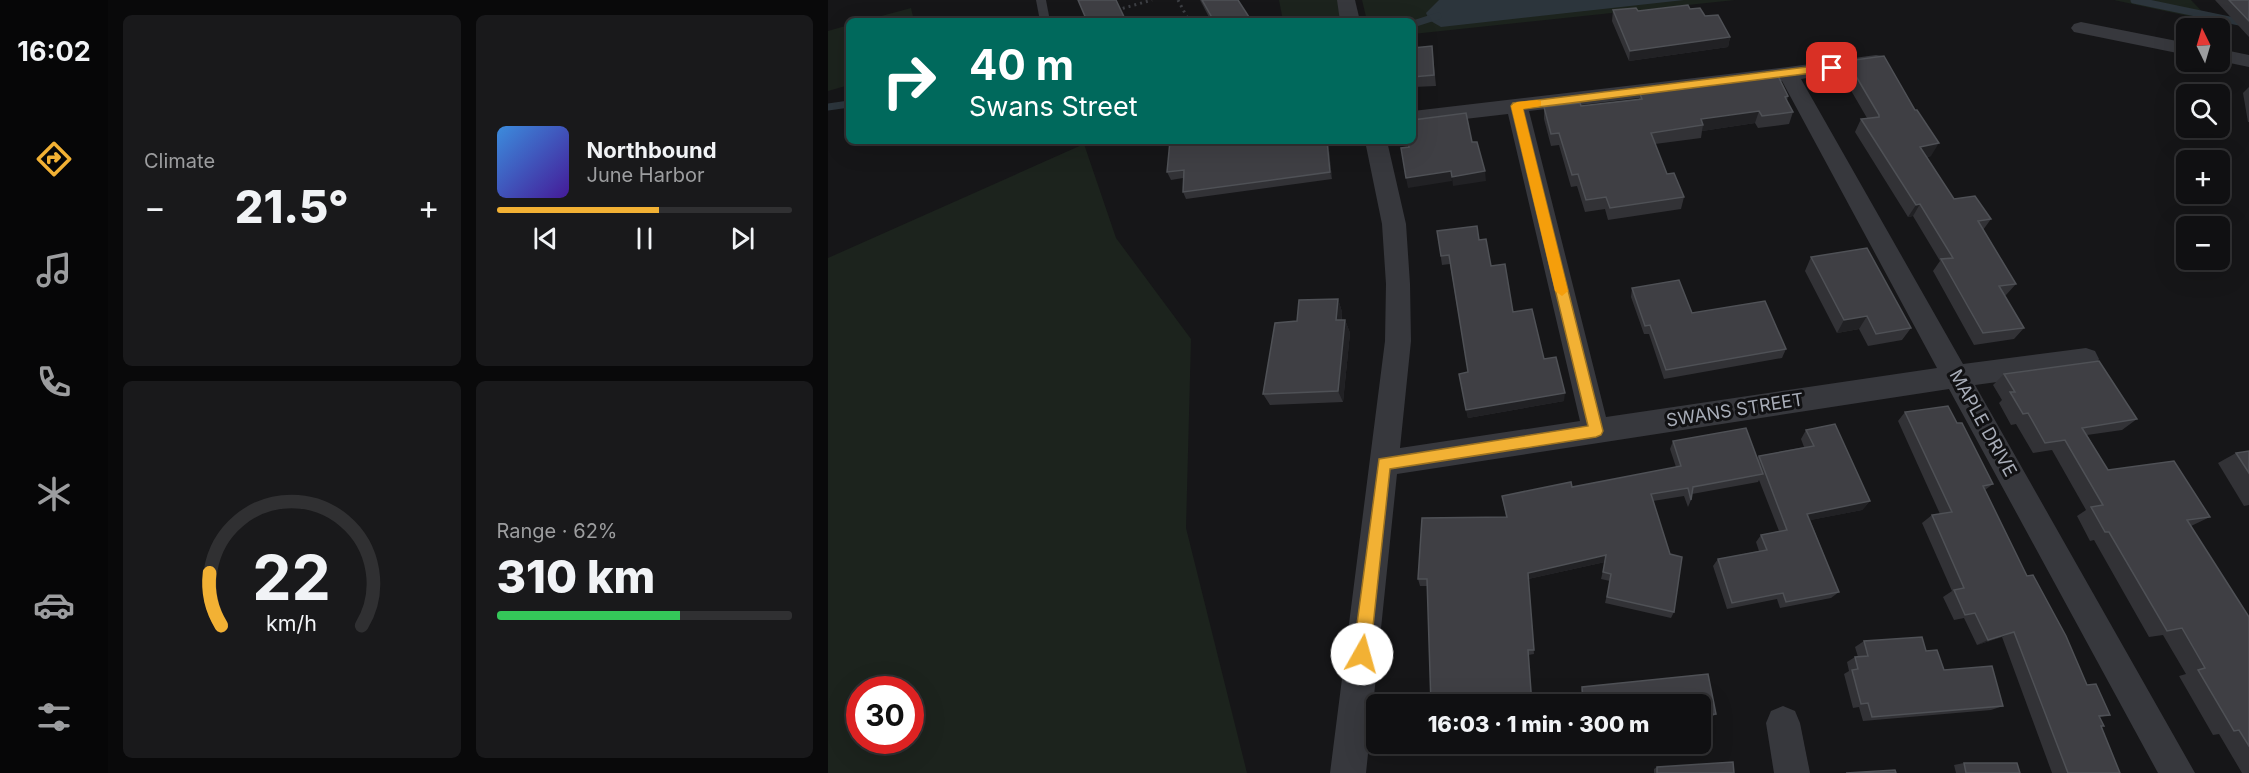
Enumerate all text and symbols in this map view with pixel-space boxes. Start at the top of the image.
north arrow [2176,18,2230,72]
map controls [2176,18,2230,270]
text: 16:02 [17,35,91,68]
text: 40 m [969,39,1074,90]
icon: right [870,42,948,120]
pin [1806,42,1857,93]
icon: arrive [1815,51,1848,84]
button: search [2176,84,2230,138]
text: Swans Street [969,90,1138,123]
text: Northbound [587,137,717,163]
icon: directions [33,138,75,180]
text: Climate [144,149,215,173]
button: + [2176,150,2230,204]
text: June Harbor [587,163,705,187]
text: 21.5° [235,179,349,234]
text: − [144,187,166,227]
text: + [418,187,440,227]
button: − [2176,216,2230,270]
icon: previous [529,222,562,255]
icon: pause [628,222,661,255]
icon: next [726,222,759,255]
icon: music [33,249,75,291]
icon: phone [33,361,75,403]
street label: MAPLE DRIVE [1945,366,2021,480]
street label: SWANS STREET [1665,388,1805,431]
icon: climate [33,473,75,515]
text: Range · 62% [497,519,618,543]
text: 22 [252,540,331,615]
text: 310 km [497,549,655,604]
icon: car [33,584,75,626]
text: km/h [266,611,317,637]
position arrow [1330,622,1394,686]
speed limit sign: 30 [846,676,924,754]
icon: filters [33,696,75,738]
text: 16:03 · 1 min · 300 m [1428,711,1649,737]

